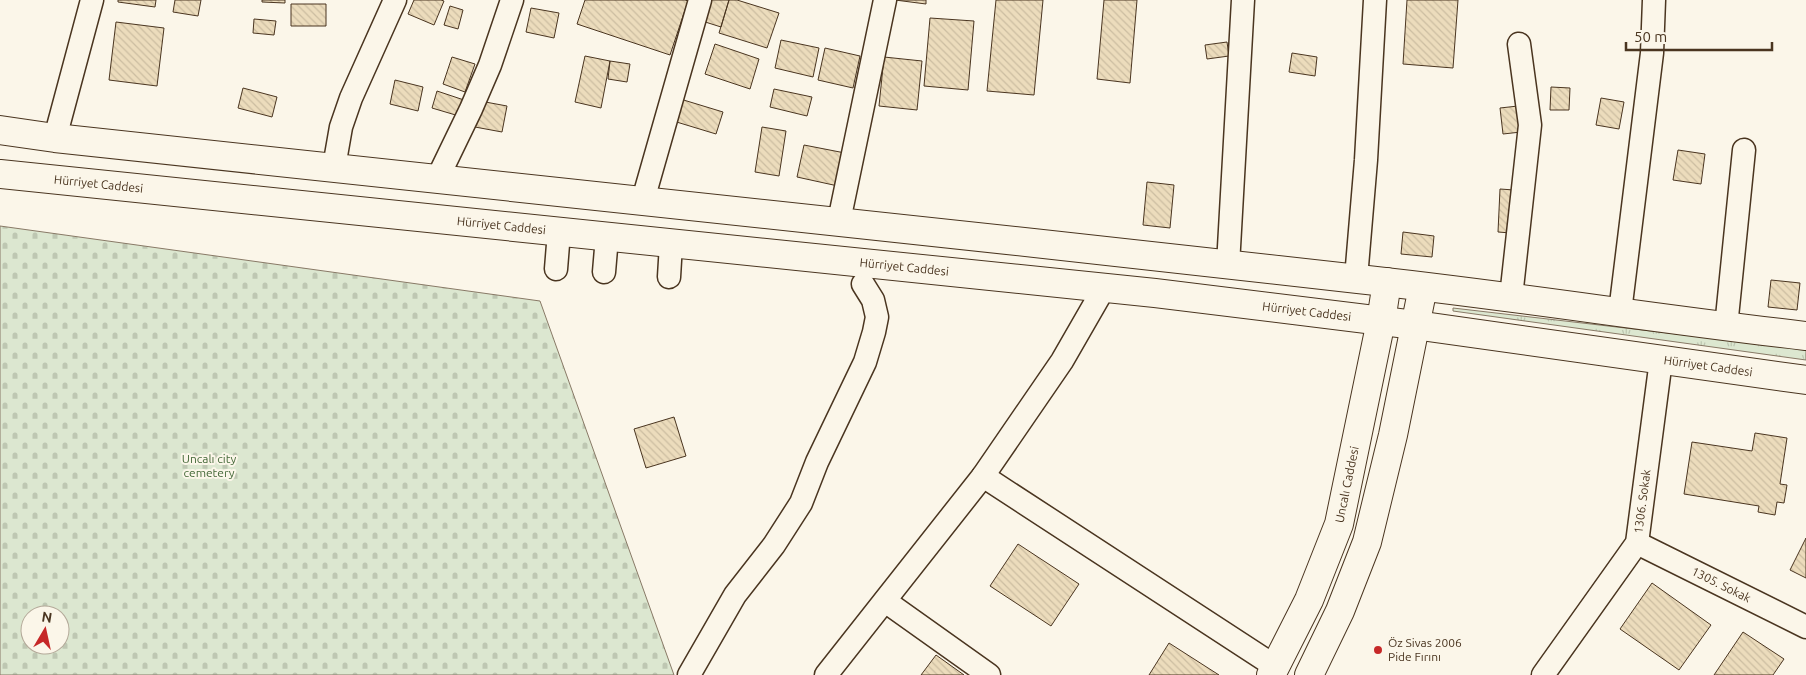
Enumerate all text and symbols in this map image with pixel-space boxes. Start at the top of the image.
scale bar [1626,20,1772,52]
text: 50 m [1634,28,1667,45]
street label: Hürriyet Caddesi [53,173,144,195]
street label: Hürriyet Caddesi [456,214,547,236]
street label: Hürriyet Caddesi [859,256,950,278]
street label: Hürriyet Caddesi [1262,299,1352,323]
street label: Hürriyet Caddesi [1663,353,1753,378]
street label: Uncalı Caddesi [1332,445,1361,524]
park label: Uncalı city cemetery [182,452,237,479]
street label: 1306. Sokak [1631,469,1653,534]
street label: 1305. Sokak [1690,564,1753,605]
north arrow [20,605,70,655]
text: N [41,608,53,626]
place label: Öz Sivas 2006 Pide Fırını [1388,636,1462,663]
marker: Öz Sivas 2006 Pide Fırını [1372,644,1384,656]

